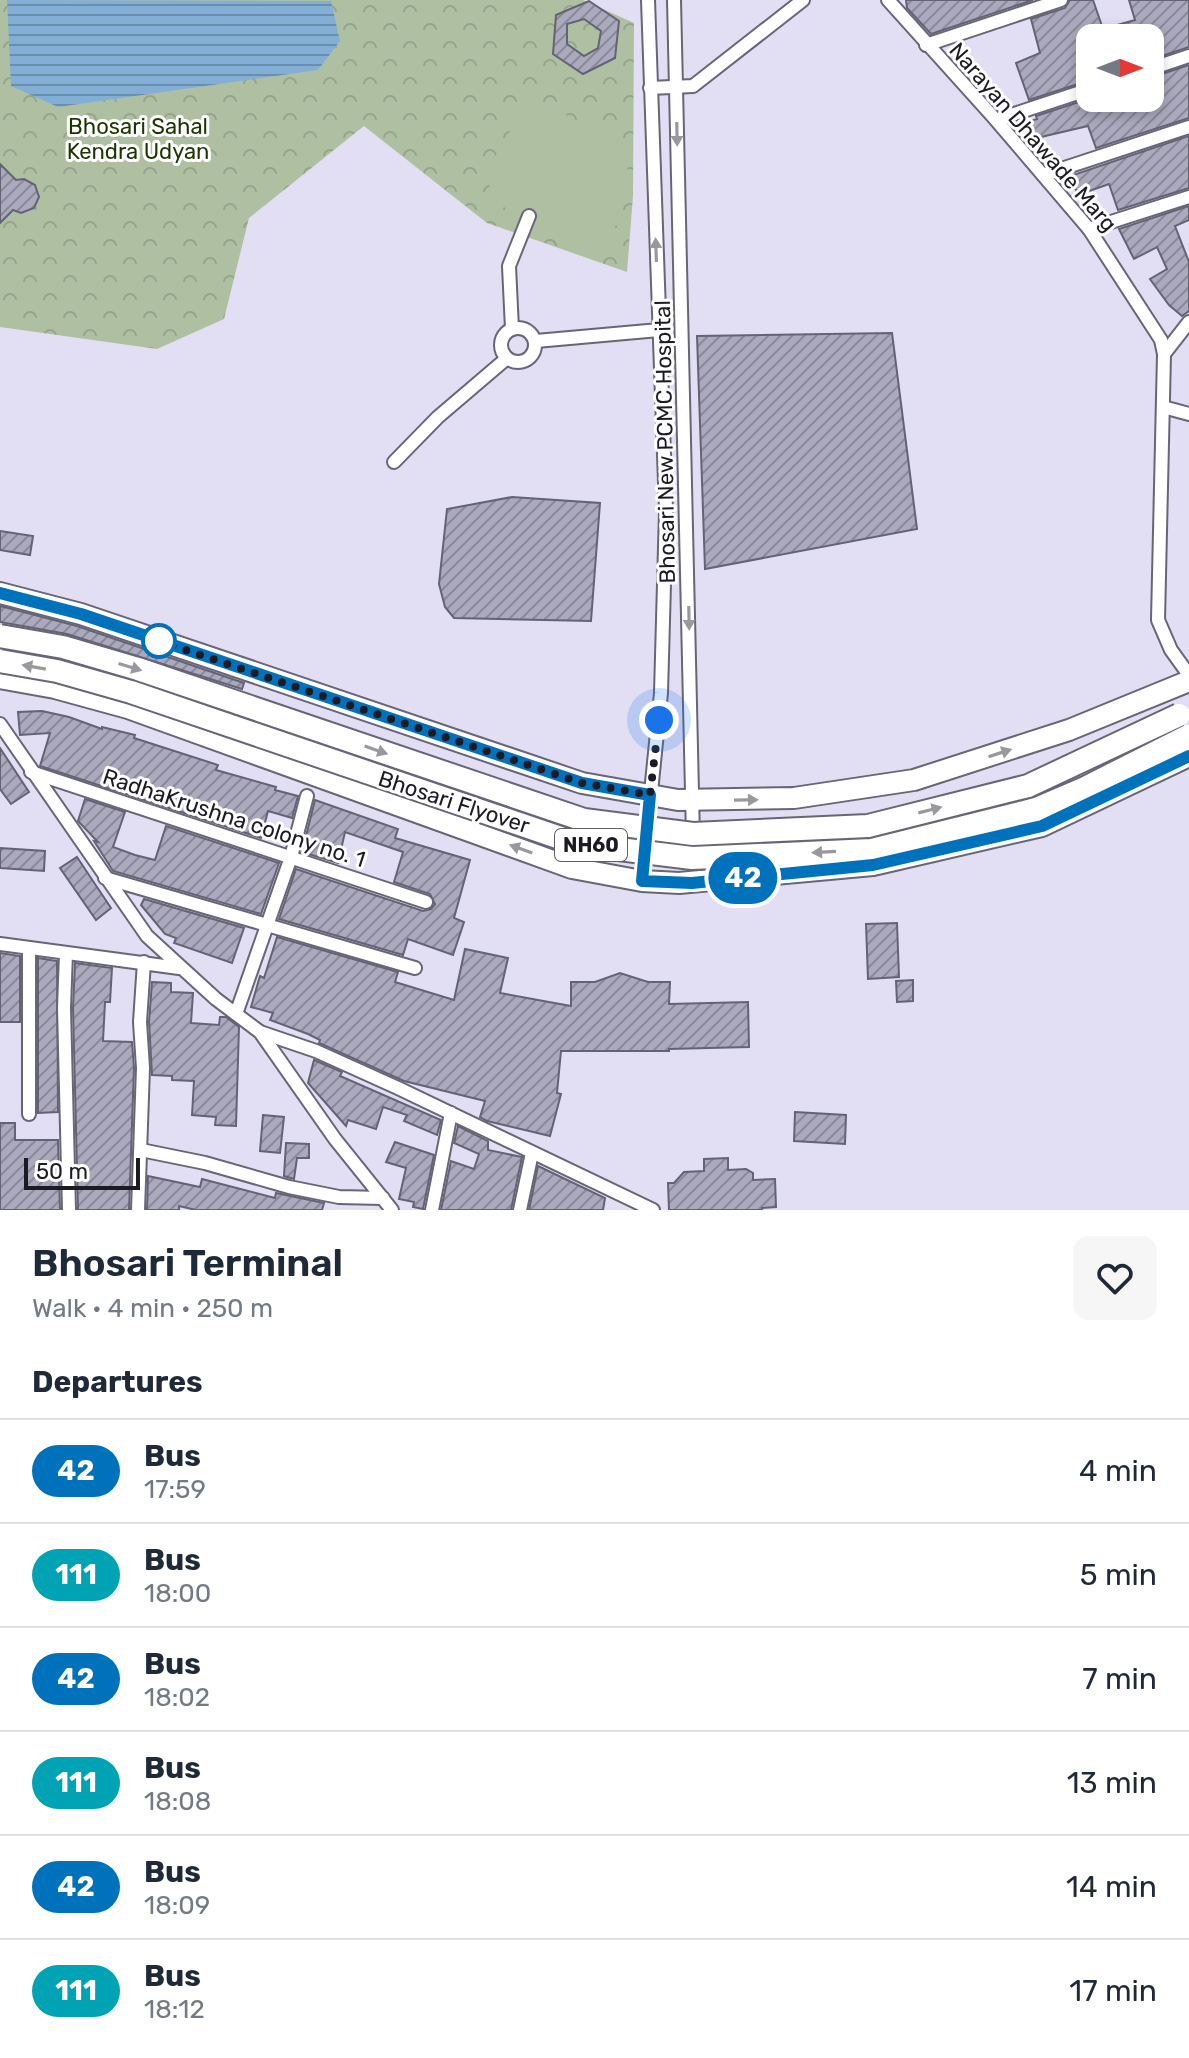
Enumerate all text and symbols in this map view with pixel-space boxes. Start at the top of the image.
north arrow [1076,24,1164,112]
map controls [1076,24,1164,112]
street label: Narayan Dhawade Marg [943,37,1123,237]
park label: Bhosari Sahal Kendra Udyan [67,113,209,165]
one-way arrow [671,122,683,147]
one-way arrow [650,237,663,262]
street label: Bhosari New PCMC Hospital [649,300,681,584]
one-way arrow [683,606,695,631]
unlabelled marker [142,624,176,658]
one-way arrow [21,660,46,673]
one-way arrow [119,661,143,674]
your location [639,700,679,740]
one-way arrow [365,745,389,757]
one-way arrow [989,746,1013,758]
street label: RadhaKrushna colony no. 1 [99,763,369,873]
street label: Bhosari Flyover [375,765,534,839]
one-way arrow [734,794,759,806]
one-way arrow [918,804,943,816]
road number: NH60 [555,829,627,861]
one-way arrow [509,843,533,855]
one-way arrow [811,846,836,859]
line badge: 42 [707,852,779,904]
text: 42 [724,861,762,894]
scale bar [24,1154,140,1190]
text: 50 m [36,1158,88,1185]
button: heart [1073,1236,1157,1320]
text: Bhosari Terminal [32,1240,343,1286]
text: Walk · 4 min · 250 m [32,1293,273,1324]
text: Departures [32,1364,203,1400]
text: Bus [144,1438,201,1474]
text: 4 min [1079,1453,1157,1489]
text: 42 [57,1454,95,1487]
text: 17:59 [144,1474,206,1505]
text: Bus [144,1542,201,1578]
text: 5 min [1080,1557,1157,1593]
text: 111 [55,1558,97,1591]
text: 18:00 [144,1578,211,1609]
text: Bus [144,1646,201,1682]
text: 7 min [1082,1661,1157,1697]
text: 42 [57,1662,95,1695]
text: 18:02 [144,1682,210,1713]
text: Bus [144,1750,201,1786]
text: 13 min [1067,1765,1157,1801]
text: 111 [55,1766,97,1799]
text: 18:08 [144,1786,211,1817]
text: Bus [144,1854,201,1890]
text: 14 min [1066,1869,1157,1905]
text: 42 [57,1870,95,1903]
text: 18:09 [144,1890,210,1921]
text: Bus [144,1958,201,1994]
text: 17 min [1069,1973,1157,2009]
text: 111 [55,1974,97,2007]
text: 18:12 [144,1994,205,2025]

